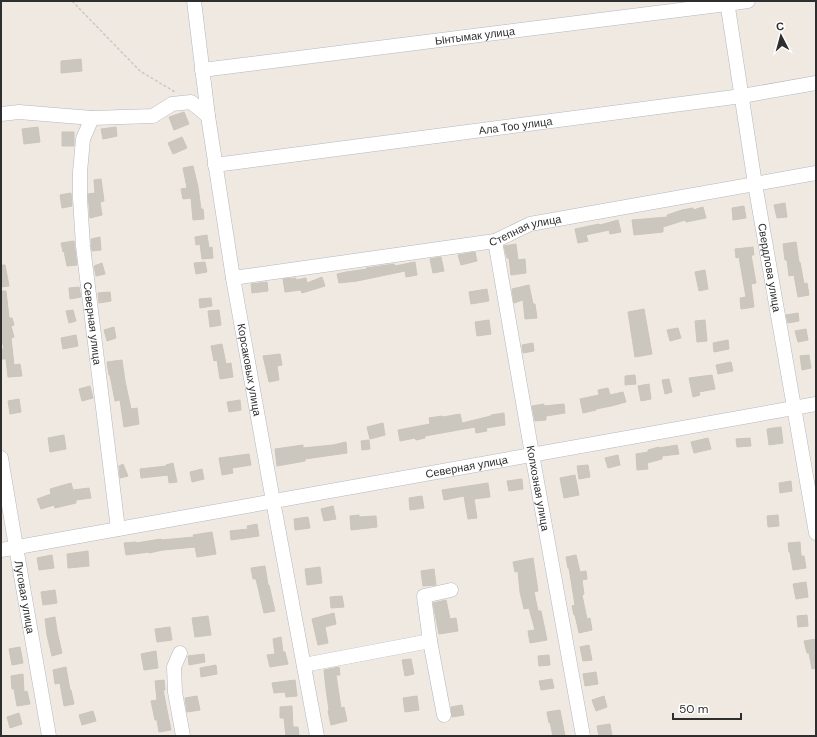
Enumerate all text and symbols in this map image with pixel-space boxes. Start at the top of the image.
north arrow [761,16,801,56]
text: С [775,19,785,33]
street label: Ынтымак улица [434,24,517,48]
street label: Ала Тоо улица [478,114,554,137]
street label: Степная улица [488,211,563,249]
street label: Свердлова улица [755,222,784,314]
street label: Северная улица [80,281,105,366]
street label: Корсаковых улица [234,322,265,418]
street label: Колхозная улица [524,444,553,533]
street label: Северная улица [424,452,510,481]
street label: Луговая улица [11,559,38,635]
scale bar [673,695,741,721]
text: 50 m [679,701,708,717]

